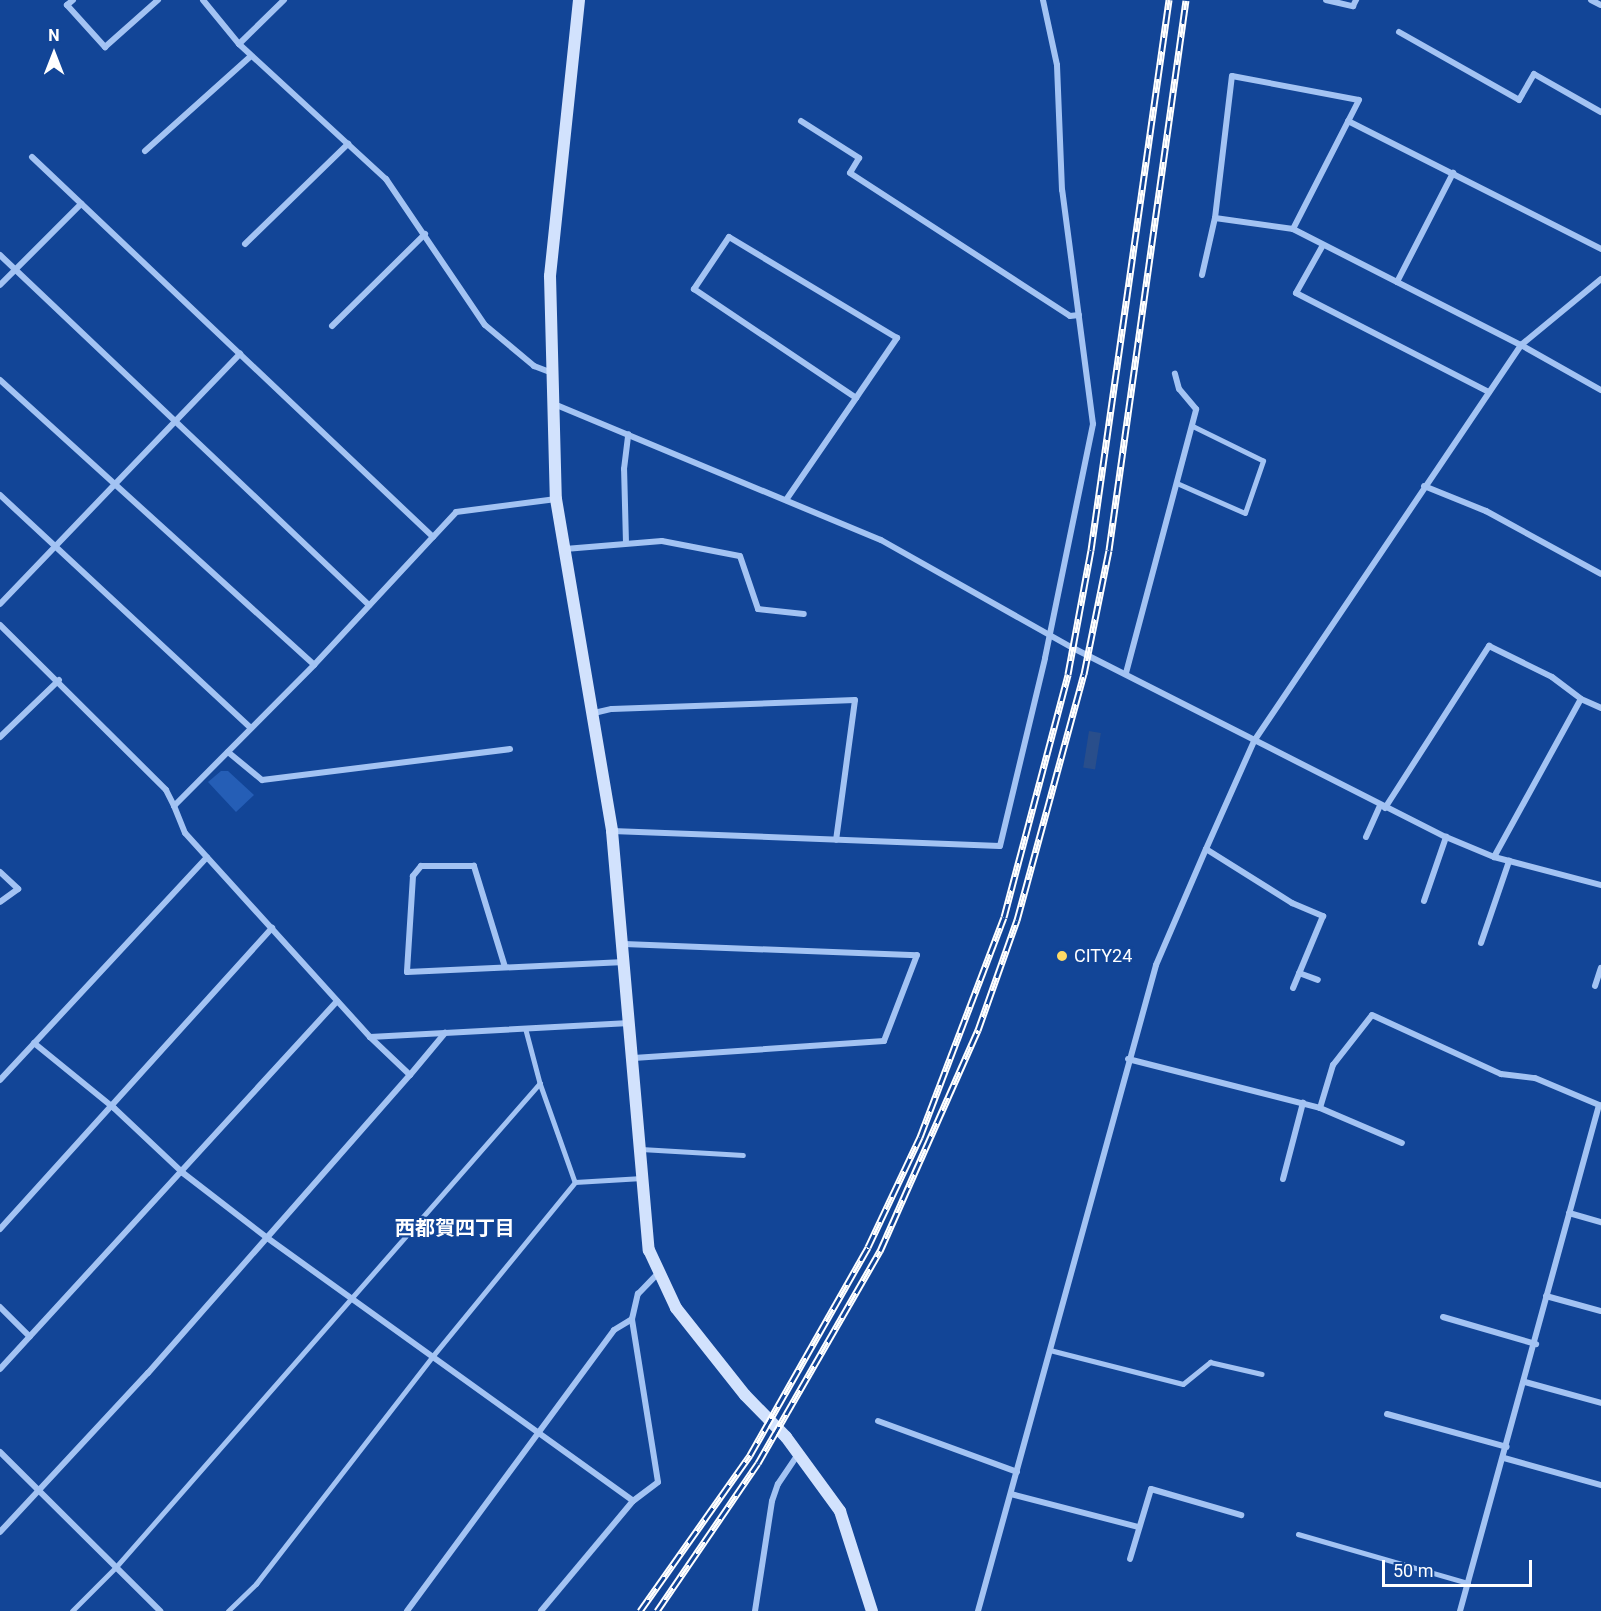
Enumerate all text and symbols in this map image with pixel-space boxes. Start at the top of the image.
north arrow [24,24,84,84]
text: N [48,26,60,45]
place label: CITY24 [1074,945,1132,967]
marker: CITY24 [1055,949,1069,963]
district label: 西都賀四丁目 [395,1216,515,1240]
scale bar [1385,1548,1535,1586]
text: 50 m [1393,1560,1433,1581]

